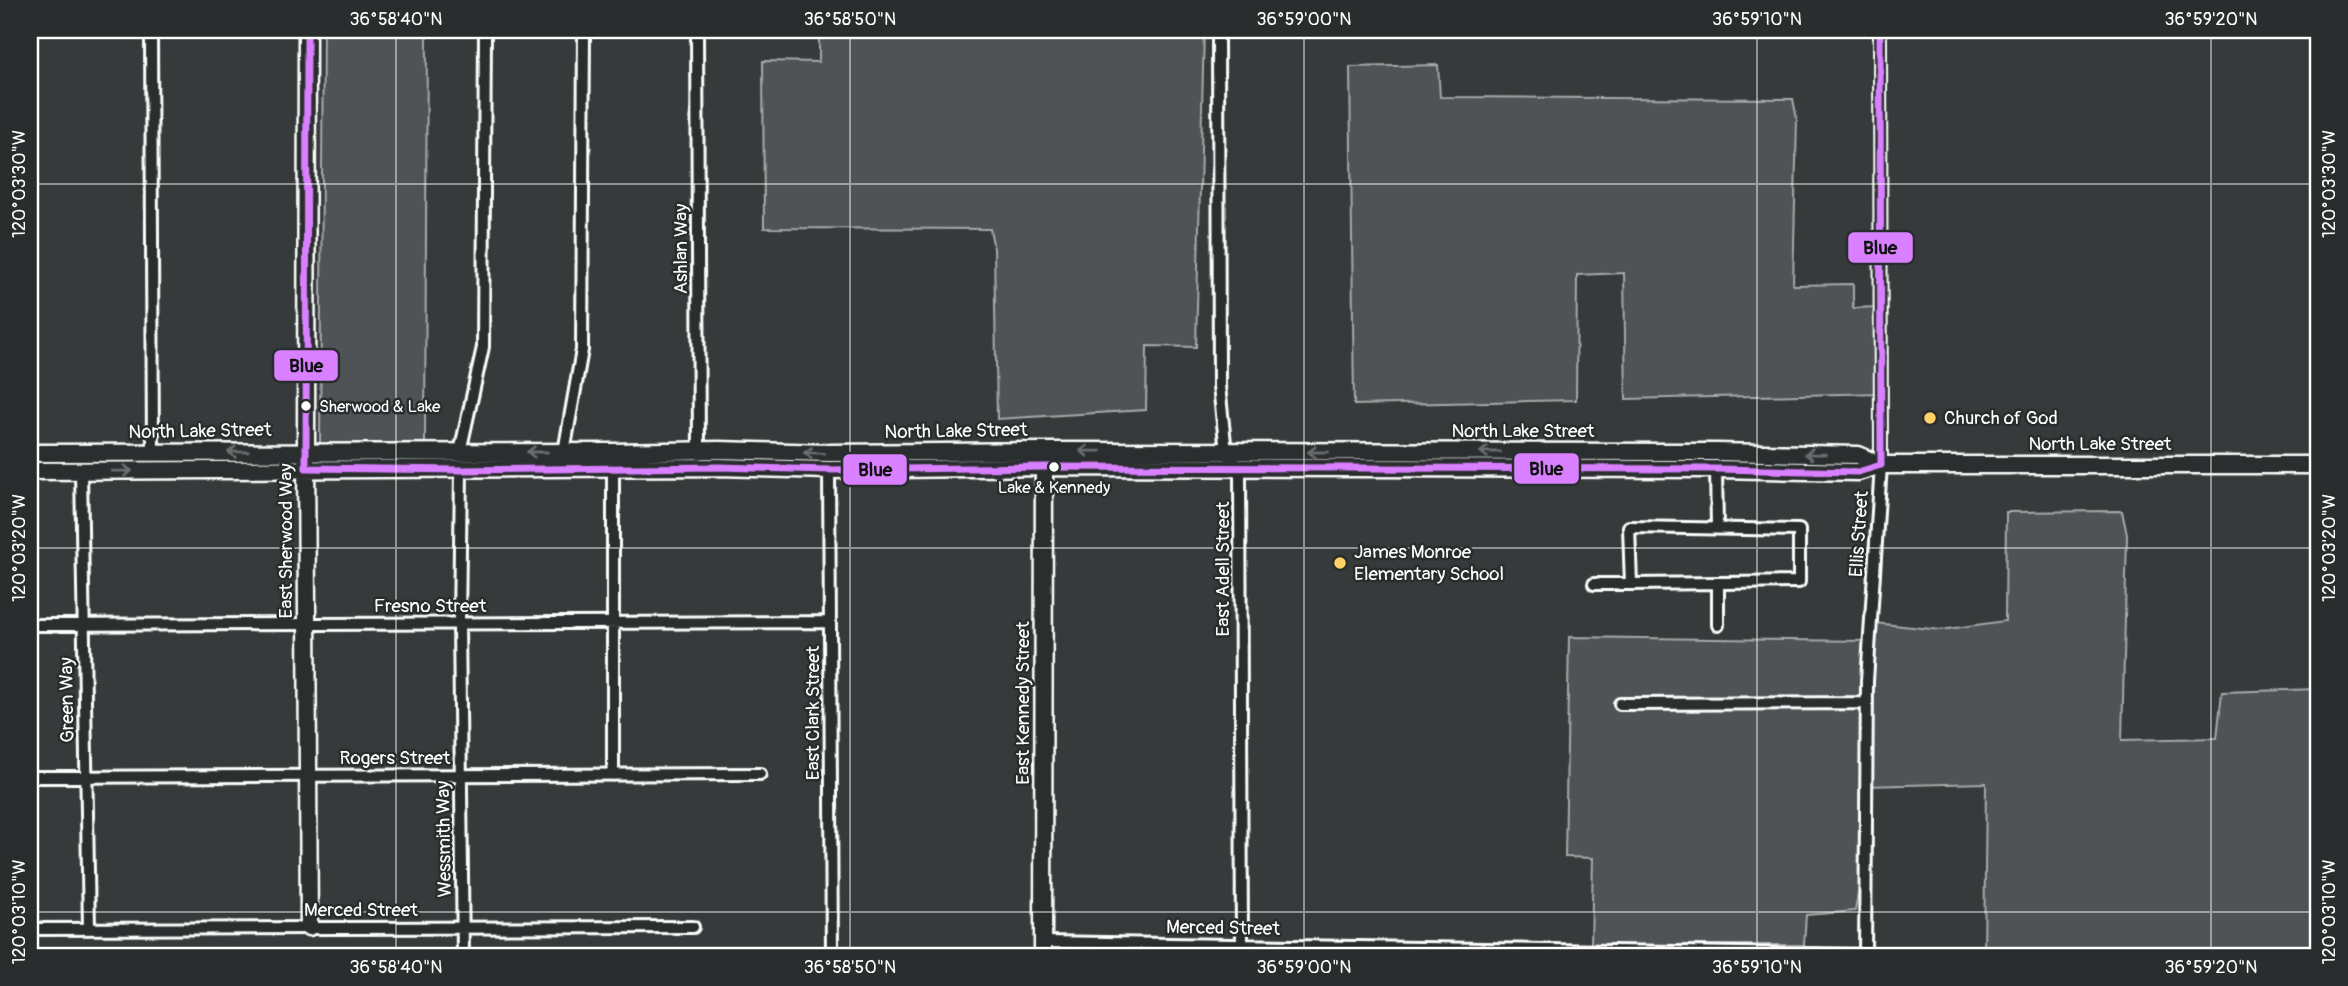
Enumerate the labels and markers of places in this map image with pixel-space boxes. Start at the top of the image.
place label: Sherwood & Lake [319,396,441,417]
marker: Sherwood & Lake [299,399,313,413]
place label: Church of God [1944,406,2058,430]
marker: Church of God [1922,410,1938,426]
marker: Lake & Kennedy [1047,460,1061,474]
place label: Lake & Kennedy [998,477,1110,498]
place label: James Monroe Elementary School [1354,540,1504,586]
marker: James Monroe Elementary School [1332,555,1348,571]

